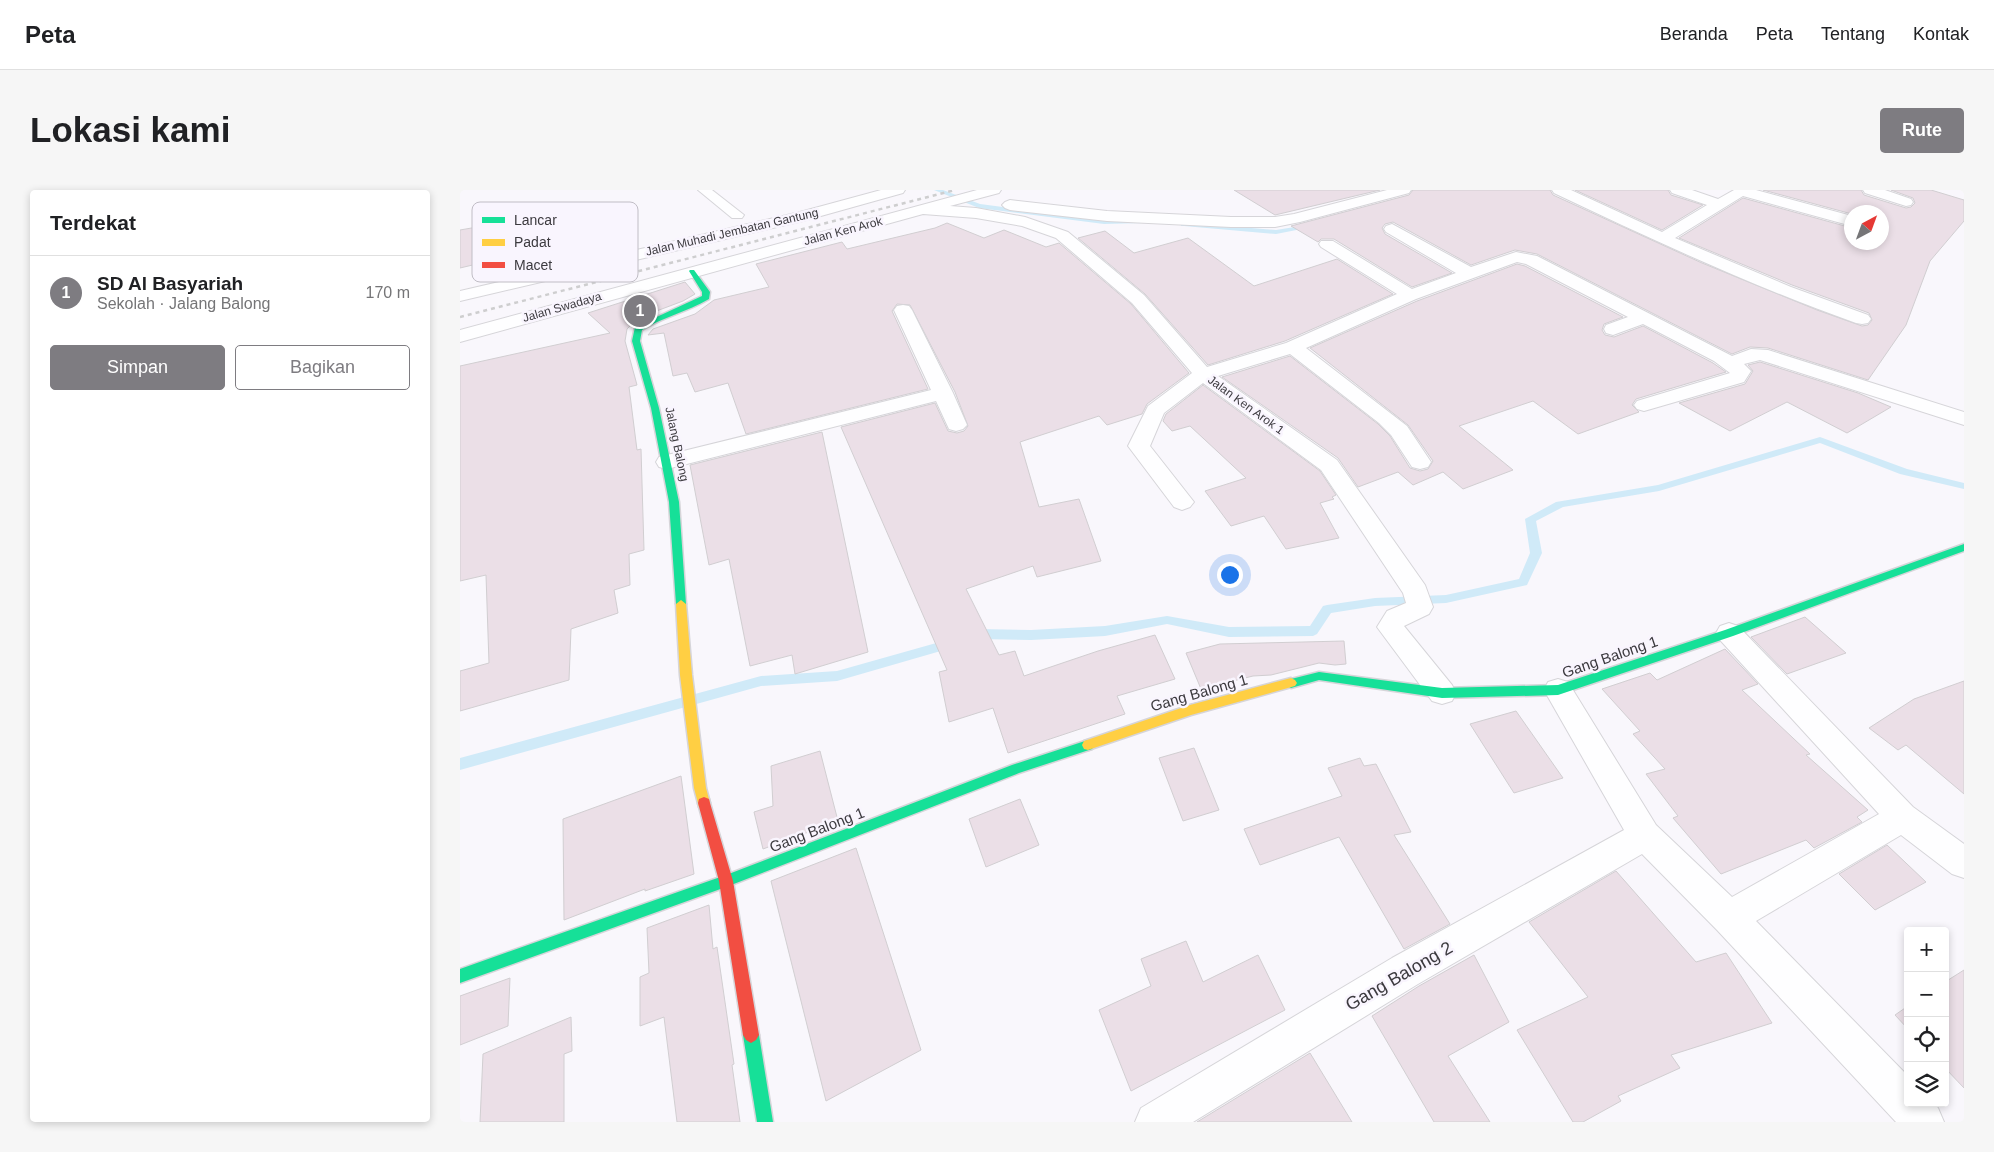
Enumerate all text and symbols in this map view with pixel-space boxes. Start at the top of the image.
text: Peta [25,21,76,48]
text: Beranda [1660,24,1728,44]
text: Peta [1756,24,1793,44]
text: Tentang [1821,24,1885,44]
text: Kontak [1913,24,1969,44]
button: Rute [1880,108,1964,153]
text: Lokasi kami [30,110,230,149]
legend [472,202,638,282]
street label: Jalan Muhadi Jembatan Gantung [644,205,820,259]
north arrow [1844,205,1889,250]
text: Terdekat [50,211,136,234]
text: Lancar [514,212,557,228]
street label: Jalan Ken Arok [802,214,885,248]
text: Padat [514,234,551,250]
text: Macet [514,257,552,273]
text: SD Al Basyariah [97,273,243,294]
text: 1 [62,284,70,301]
text: 170 m [366,284,410,301]
street label: Jalan Swadaya [521,289,603,325]
pin: 1 [624,292,656,330]
text: Sekolah · Jalang Balong [97,295,270,312]
button: Simpan [50,345,225,390]
button: Bagikan [235,345,410,390]
street label: Jalan Ken Arok 1 [1205,373,1287,438]
street label: Jalang Balong [662,405,692,483]
your location [1217,562,1243,588]
street label: Gang Balong 1 [1560,632,1660,681]
street label: Gang Balong 1 [1148,671,1249,714]
street label: Gang Balong 1 [767,804,867,855]
map controls [1904,927,1949,1107]
button: + [1904,927,1949,972]
street label: Gang Balong 2 [1342,937,1456,1015]
button: − [1904,972,1949,1017]
button: locate [1904,1017,1949,1062]
button: layers [1904,1062,1949,1107]

